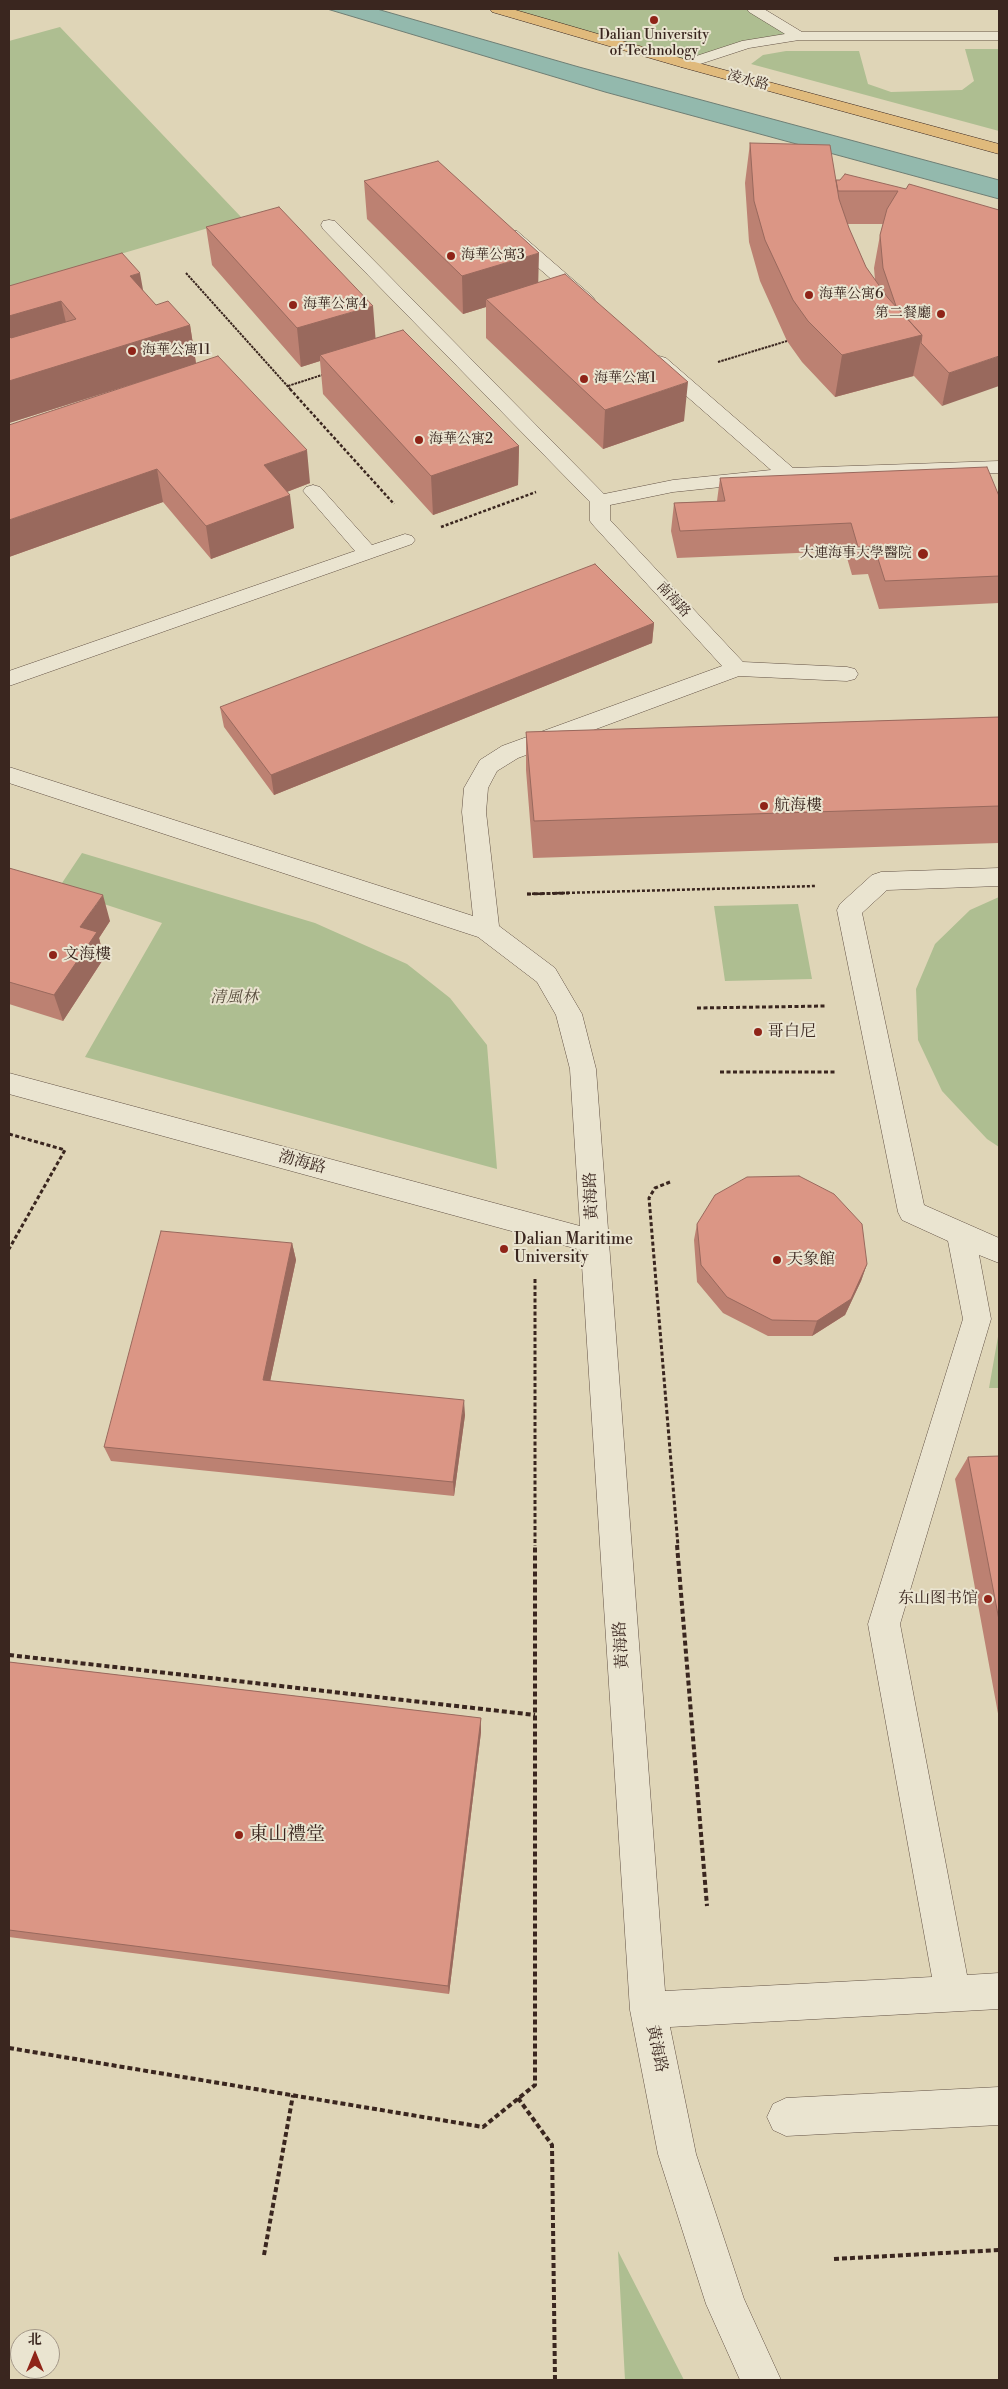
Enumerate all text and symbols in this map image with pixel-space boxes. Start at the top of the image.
marker: Dalian University of Technology [648,14,660,26]
place label: Dalian University of Technology [599,28,709,60]
street label: 凌水路 [726,67,770,95]
place label: 海華公寓3 [461,248,525,264]
marker: 海華公寓3 [445,250,457,262]
place label: 海華公寓6 [819,287,883,303]
marker: 海華公寓6 [803,289,815,301]
place label: 海華公寓4 [303,297,367,313]
marker: 海華公寓4 [287,299,299,311]
place label: 第二餐廳 [875,306,931,322]
marker: 第二餐廳 [935,308,947,320]
place label: 海華公寓11 [142,343,211,359]
marker: 海華公寓11 [126,345,138,357]
place label: 海華公寓1 [594,371,656,387]
marker: 海華公寓1 [578,373,590,385]
place label: 海華公寓2 [429,432,493,448]
marker: 海華公寓2 [413,434,425,446]
place label: 大連海事大學醫院 [800,546,912,562]
marker: 大連海事大學醫院 [916,547,930,561]
street label: 南海路 [653,579,693,621]
place label: 航海樓 [774,796,822,816]
marker: 航海樓 [758,800,770,812]
place label: 文海樓 [63,945,111,965]
marker: 文海樓 [47,949,59,961]
park label: 清風林 [210,988,258,1008]
place label: 哥白尼 [768,1022,816,1042]
marker: 哥白尼 [752,1026,764,1038]
street label: 渤海路 [276,1148,328,1178]
street label: 黃海路 [581,1172,603,1220]
place label: Dalian Maritime University [514,1230,633,1268]
marker: Dalian Maritime University [498,1243,510,1255]
place label: 天象館 [787,1250,835,1270]
marker: 天象館 [771,1254,783,1266]
place label: 东山图书馆 [898,1589,978,1609]
marker: 东山图书馆 [982,1593,994,1605]
street label: 黃海路 [611,1620,633,1670]
place label: 東山禮堂 [249,1824,325,1846]
marker: 東山禮堂 [233,1829,245,1841]
street label: 黃海路 [642,2024,670,2074]
north arrow [10,2329,60,2379]
text: 北 [28,2331,42,2349]

